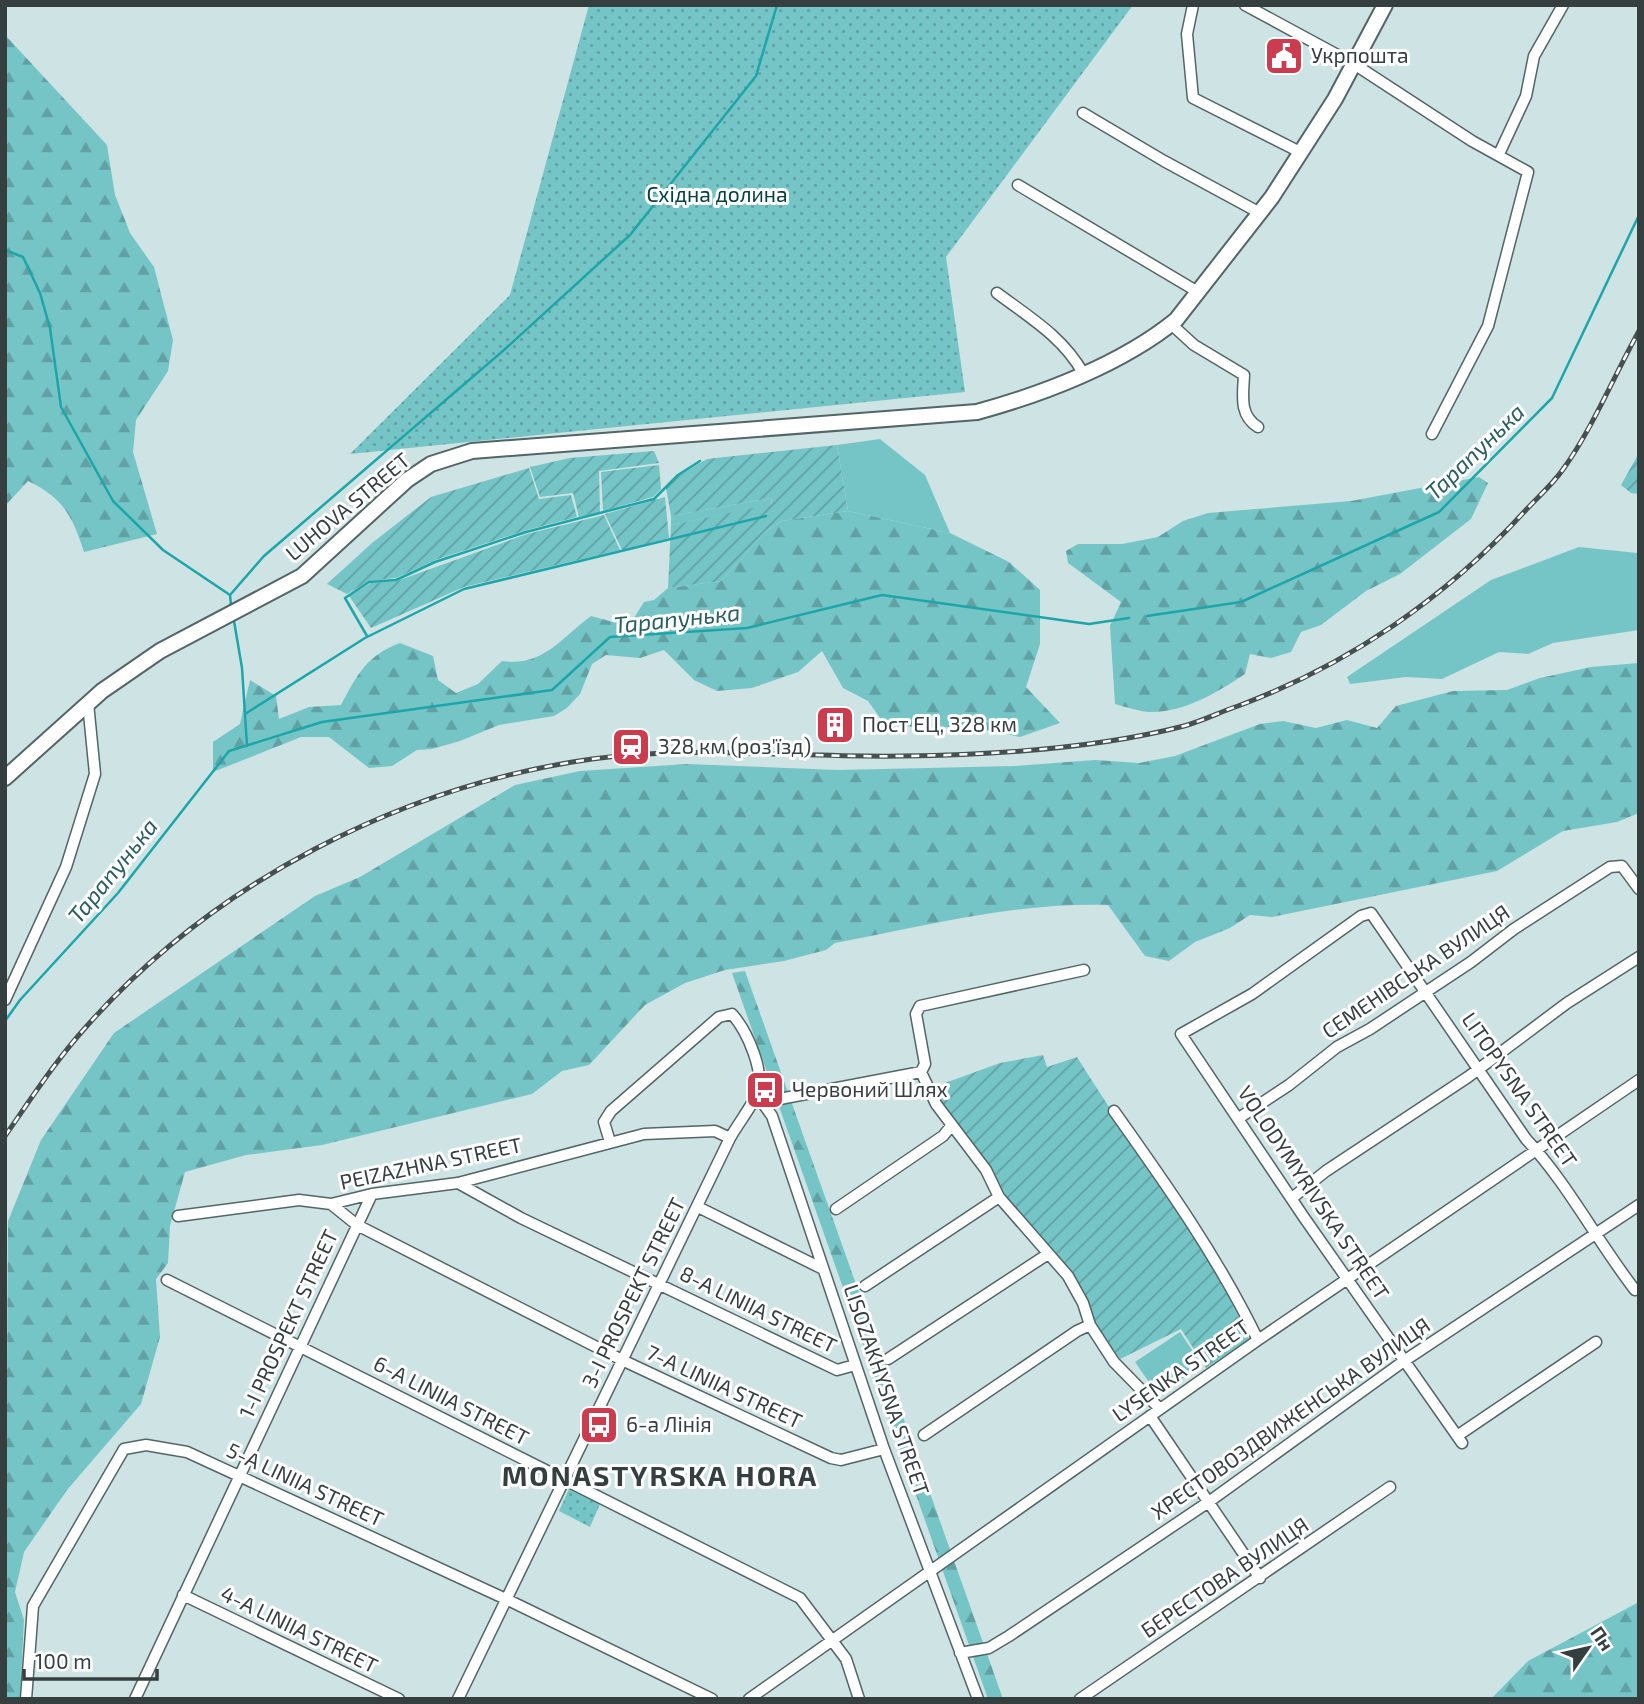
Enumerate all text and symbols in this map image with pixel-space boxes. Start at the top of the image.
public building icon: Укрпошта [1263,35,1305,77]
place label: Укрпошта [1311,42,1409,67]
park label: Східна долина [646,181,788,206]
water label: Тарапунька [1419,397,1530,505]
street label: LUHOVA STREET [280,447,414,565]
water label: Тарапунька [612,597,741,639]
building icon: Пост ЕЦ, 328 км [814,704,856,746]
place label: Пост ЕЦ, 328 км [862,711,1017,736]
station icon: 328 км (роз'їзд) [610,726,652,768]
place label: 328 км (роз'їзд) [658,733,811,758]
water label: Тарапунька [61,812,163,928]
street label: СЕМЕНІВСЬКА ВУЛИЦЯ [1317,899,1514,1043]
street label: LITOPYSNA STREET [1458,1007,1583,1171]
bus stop icon: Червоний Шлях [744,1069,786,1111]
place label: Червоний Шлях [792,1076,948,1101]
street label: VOLODYMYRIVSKA STREET [1233,1081,1395,1304]
street label: PEIZAZHNA STREET [337,1131,524,1194]
street label: 3-I PROSPEKT STREET [576,1193,690,1391]
street label: 1-I PROSPEKT STREET [233,1225,342,1421]
street label: 8-A LINIIA STREET [676,1260,841,1357]
street label: LISOZAKHYSNA STREET [840,1281,935,1498]
street label: ХРЕСТОВОЗДВИЖЕНСЬКА ВУЛИЦЯ [1146,1312,1434,1524]
street label: LYSENKA STREET [1107,1313,1253,1426]
street label: 7-A LINIIA STREET [643,1339,807,1433]
street label: 6-A LINIIA STREET [370,1350,533,1450]
bus stop icon: 6-а Лінія [578,1404,620,1446]
place label: 6-а Лінія [626,1411,712,1436]
street label: 5-A LINIIA STREET [223,1436,388,1531]
district label: MONASTYRSKA HORA [502,1458,818,1492]
street label: БЕРЕСТОВА ВУЛИЦЯ [1136,1511,1313,1642]
street label: 4-A LINIIA STREET [217,1580,382,1678]
north arrow [1553,1613,1623,1683]
text: Пн [1586,1622,1619,1655]
scale bar [24,1638,158,1682]
text: 100 m [35,1648,92,1673]

